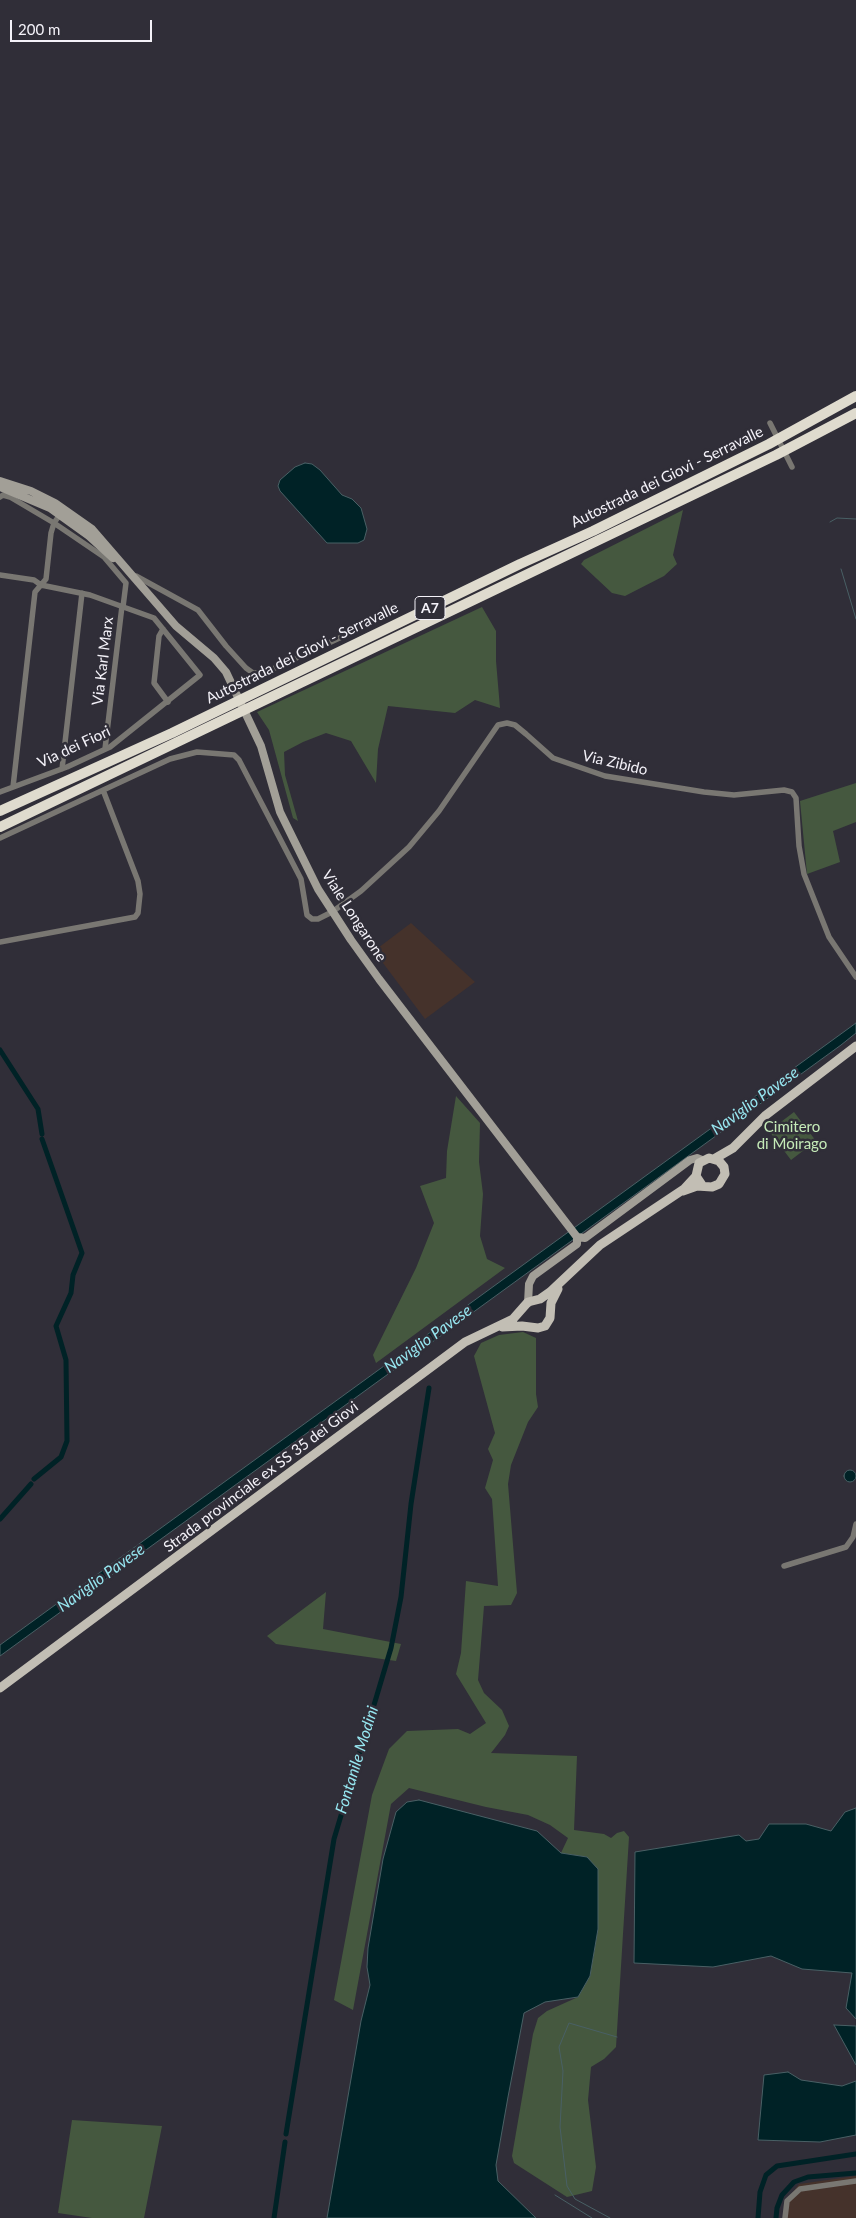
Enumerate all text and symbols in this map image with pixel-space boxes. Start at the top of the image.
scale bar [12,10,155,42]
text: 200 m [18,20,60,38]
street label: Autostrada dei Giovi - Serravalle [568,422,766,532]
road number: A7 [415,596,445,620]
street label: Autostrada dei Giovi - Serravalle [203,598,401,708]
street label: Via Karl Marx [89,616,117,706]
street label: Via dei Fiori [35,722,113,772]
street label: Via Zibido [581,747,649,779]
street label: Viale Longarone [318,867,390,965]
water label: Naviglio Pavese [708,1063,802,1139]
park label: Cimitero di Moirago [757,1118,827,1153]
water label: Naviglio Pavese [381,1301,475,1377]
street label: Strada provinciale ex SS 35 dei Giovi [160,1398,362,1556]
water label: Naviglio Pavese [54,1540,148,1616]
water label: Fontanile Modini [332,1704,382,1816]

